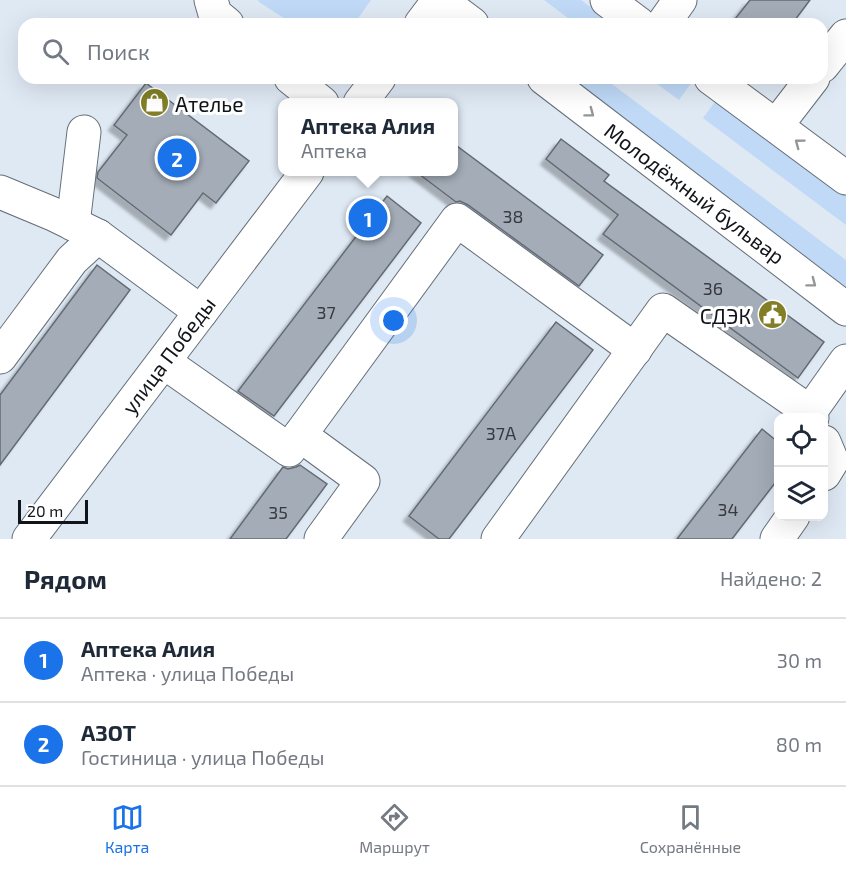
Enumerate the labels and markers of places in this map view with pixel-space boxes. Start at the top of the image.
shop icon: Ателье [138,87,170,119]
place label: Ателье [175,91,244,116]
pin: 2 [158,136,196,180]
pin: 1 [348,196,388,240]
public building icon: СДЭК [756,299,788,331]
place label: СДЭК [700,303,751,328]

